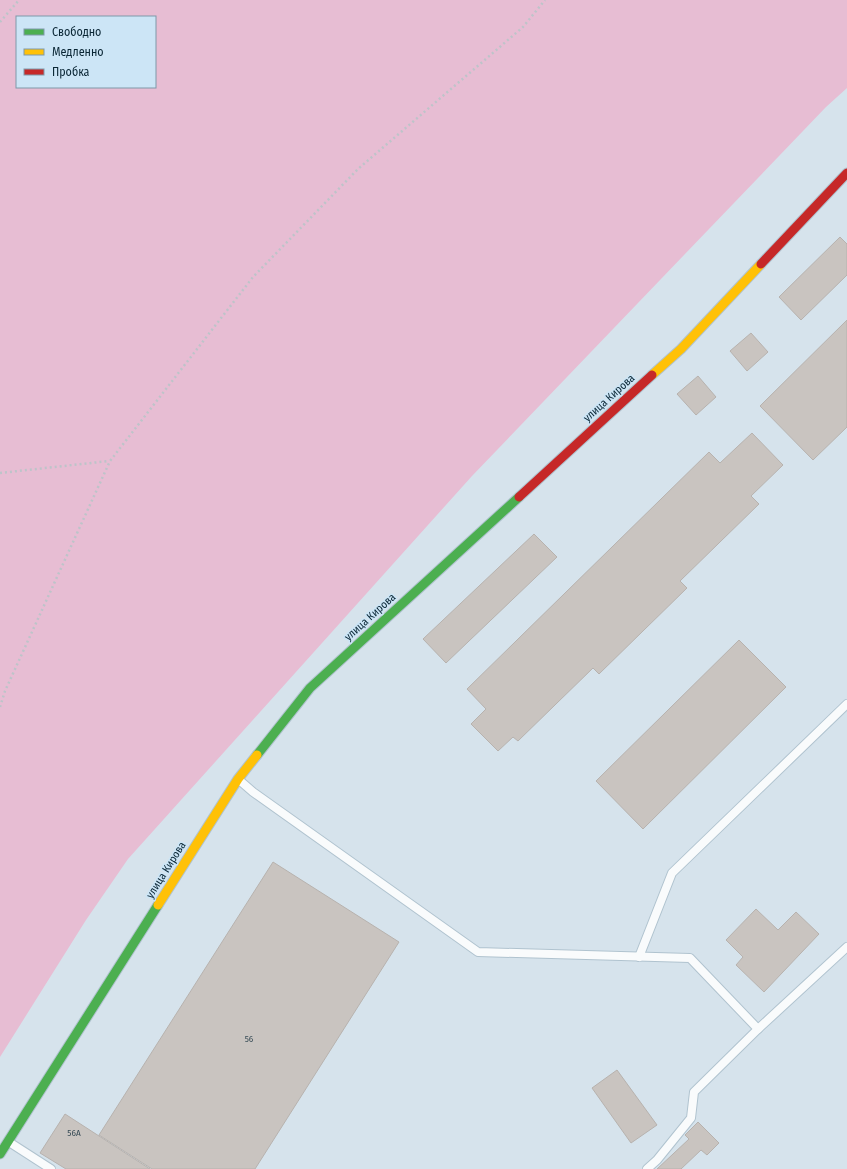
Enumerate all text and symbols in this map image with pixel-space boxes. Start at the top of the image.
legend [16,16,156,88]
text: Свободно [52,25,101,39]
text: Медленно [52,45,104,59]
text: Пробка [52,65,90,79]
street label: улица Кирова [581,372,637,424]
street label: улица Кирова [342,591,398,643]
street label: улица Кирова [143,839,189,901]
house number: 56 [245,1034,254,1044]
house number: 56А [67,1128,81,1138]

